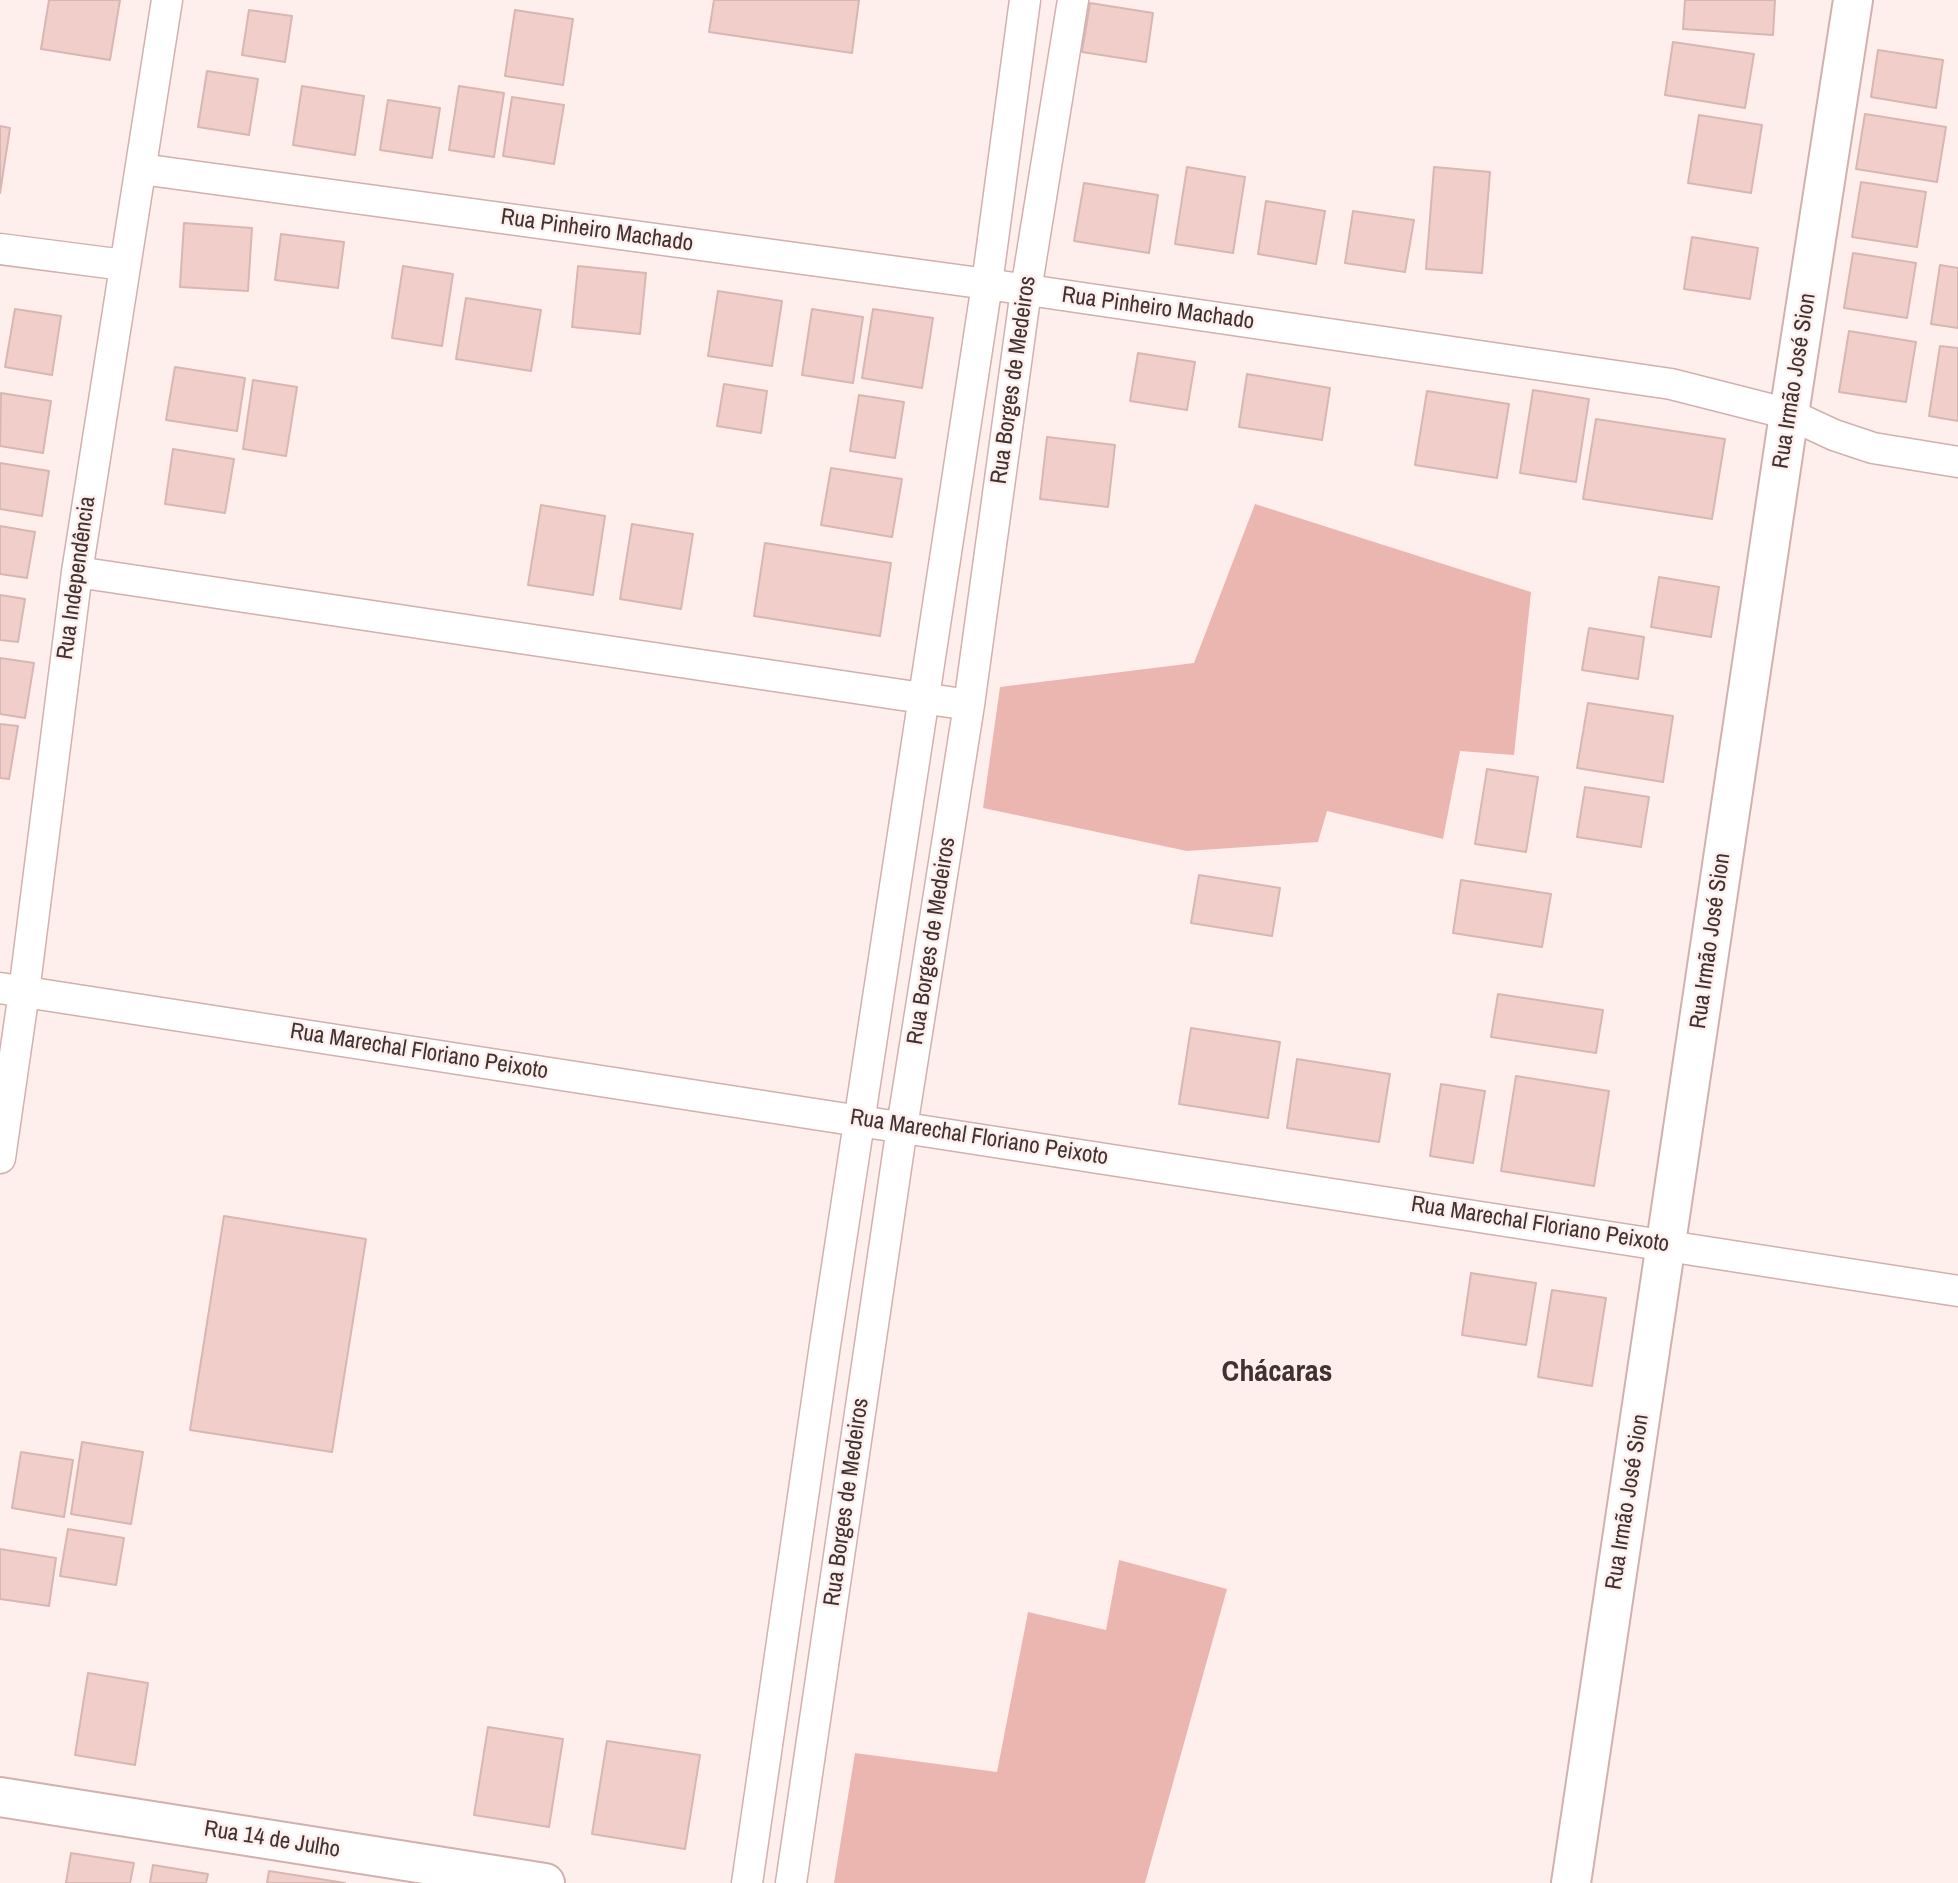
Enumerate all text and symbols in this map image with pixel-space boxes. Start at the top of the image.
street label: Rua Pinheiro Machado [499,204,695,258]
street label: Rua Borges de Medeiros [986,274,1042,486]
street label: Rua Pinheiro Machado [1060,282,1256,336]
street label: Rua Irmão José Sion [1768,291,1822,471]
street label: Rua Independência [52,495,102,661]
street label: Rua Borges de Medeiros [902,835,962,1047]
street label: Rua Irmão José Sion [1685,851,1737,1031]
street label: Rua Marechal Floriano Peixoto [288,1018,550,1086]
street label: Rua Marechal Floriano Peixoto [848,1104,1110,1172]
street label: Rua Marechal Floriano Peixoto [1409,1191,1671,1259]
district label: Chácaras [1222,1355,1332,1391]
street label: Rua Borges de Medeiros [819,1396,875,1608]
street label: Rua Irmão José Sion [1601,1412,1655,1592]
street label: Rua 14 de Julho [202,1816,342,1864]

